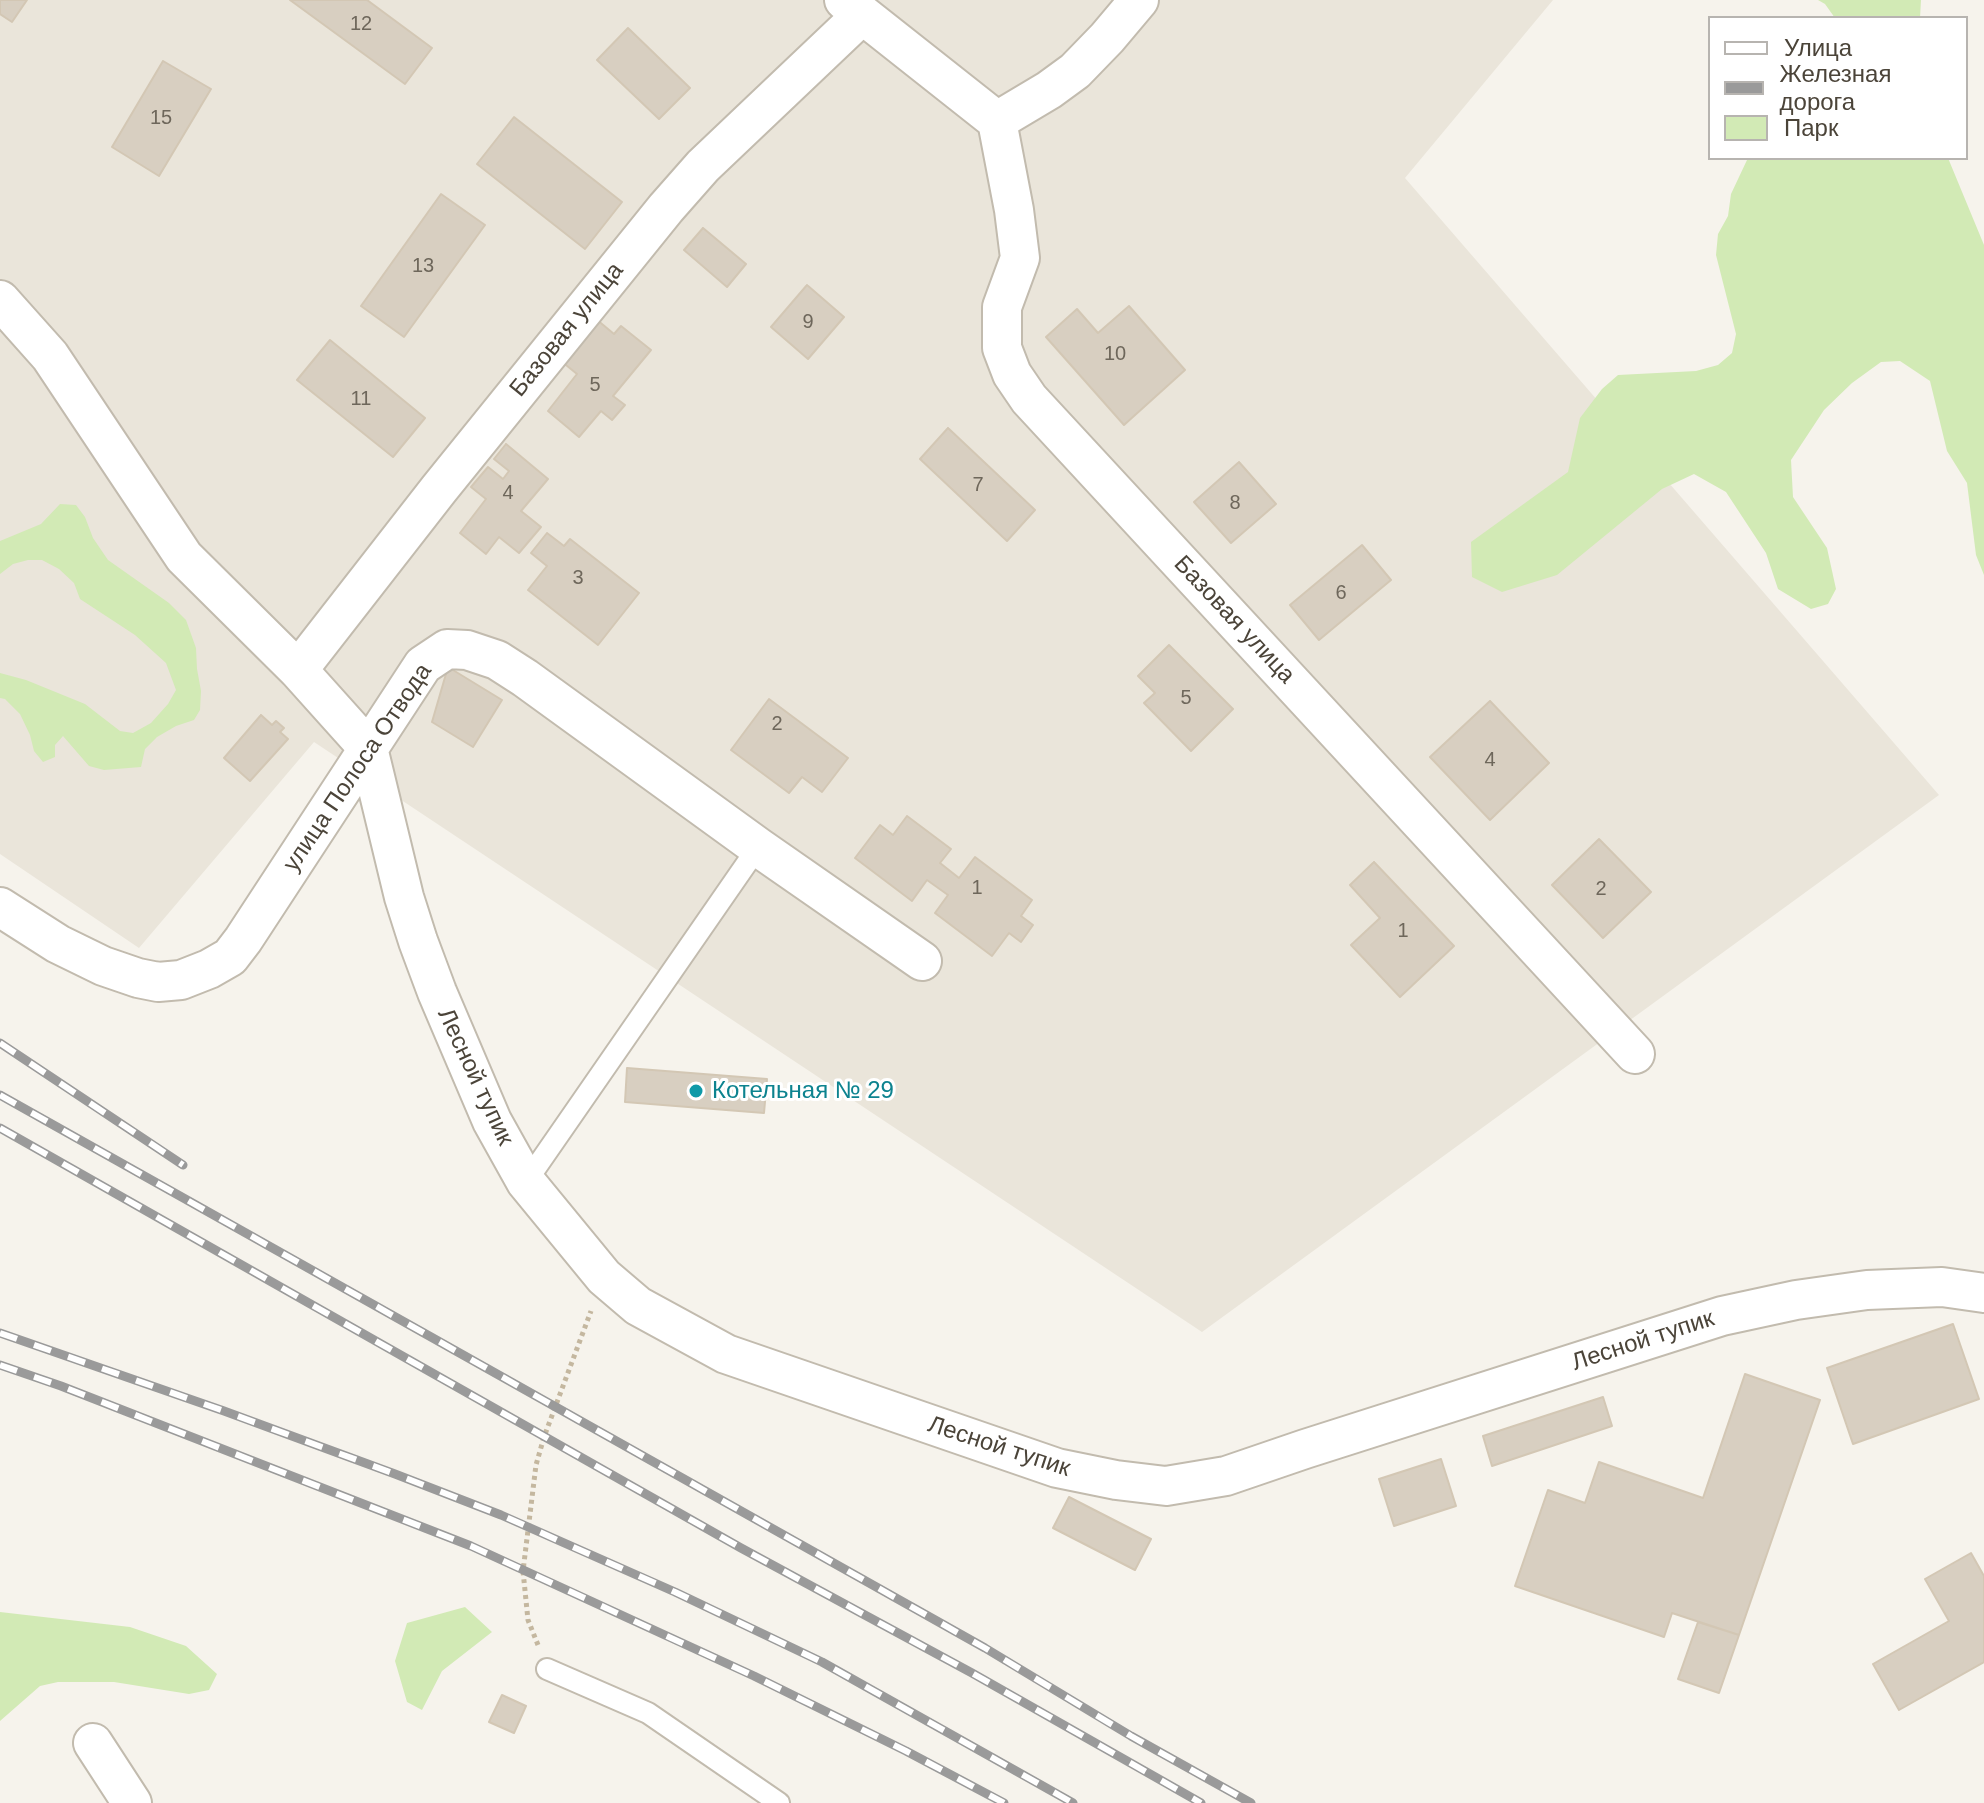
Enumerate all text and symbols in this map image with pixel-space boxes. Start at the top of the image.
house number: 12 [350,12,372,36]
legend [1708,16,1968,160]
text: Улица [1784,34,1852,61]
text: Железная дорога [1780,60,1891,115]
house number: 15 [150,106,172,130]
text: Парк [1784,114,1838,141]
house number: 13 [412,254,434,278]
street label: Базовая улица [504,257,630,403]
house number: 9 [802,310,814,334]
house number: 10 [1104,342,1126,366]
house number: 5 [589,373,601,397]
house number: 11 [351,387,371,411]
house number: 7 [972,473,984,497]
house number: 4 [502,481,514,505]
house number: 8 [1229,491,1241,515]
street label: Базовая улица [1167,550,1301,690]
house number: 3 [572,566,584,590]
house number: 6 [1335,581,1347,605]
street label: улица Полоса Отвода [278,659,438,877]
house number: 5 [1180,686,1192,710]
house number: 2 [771,712,783,736]
house number: 4 [1484,748,1496,772]
house number: 1 [971,876,983,900]
house number: 2 [1595,877,1607,901]
house number: 1 [1397,919,1409,943]
street label: Лесной тупик [431,1004,519,1150]
place label: Котельная № 29 [712,1077,894,1105]
marker: Котельная № 29 [687,1082,705,1100]
street label: Лесной тупик [1568,1304,1718,1378]
street label: Лесной тупик [924,1410,1074,1484]

